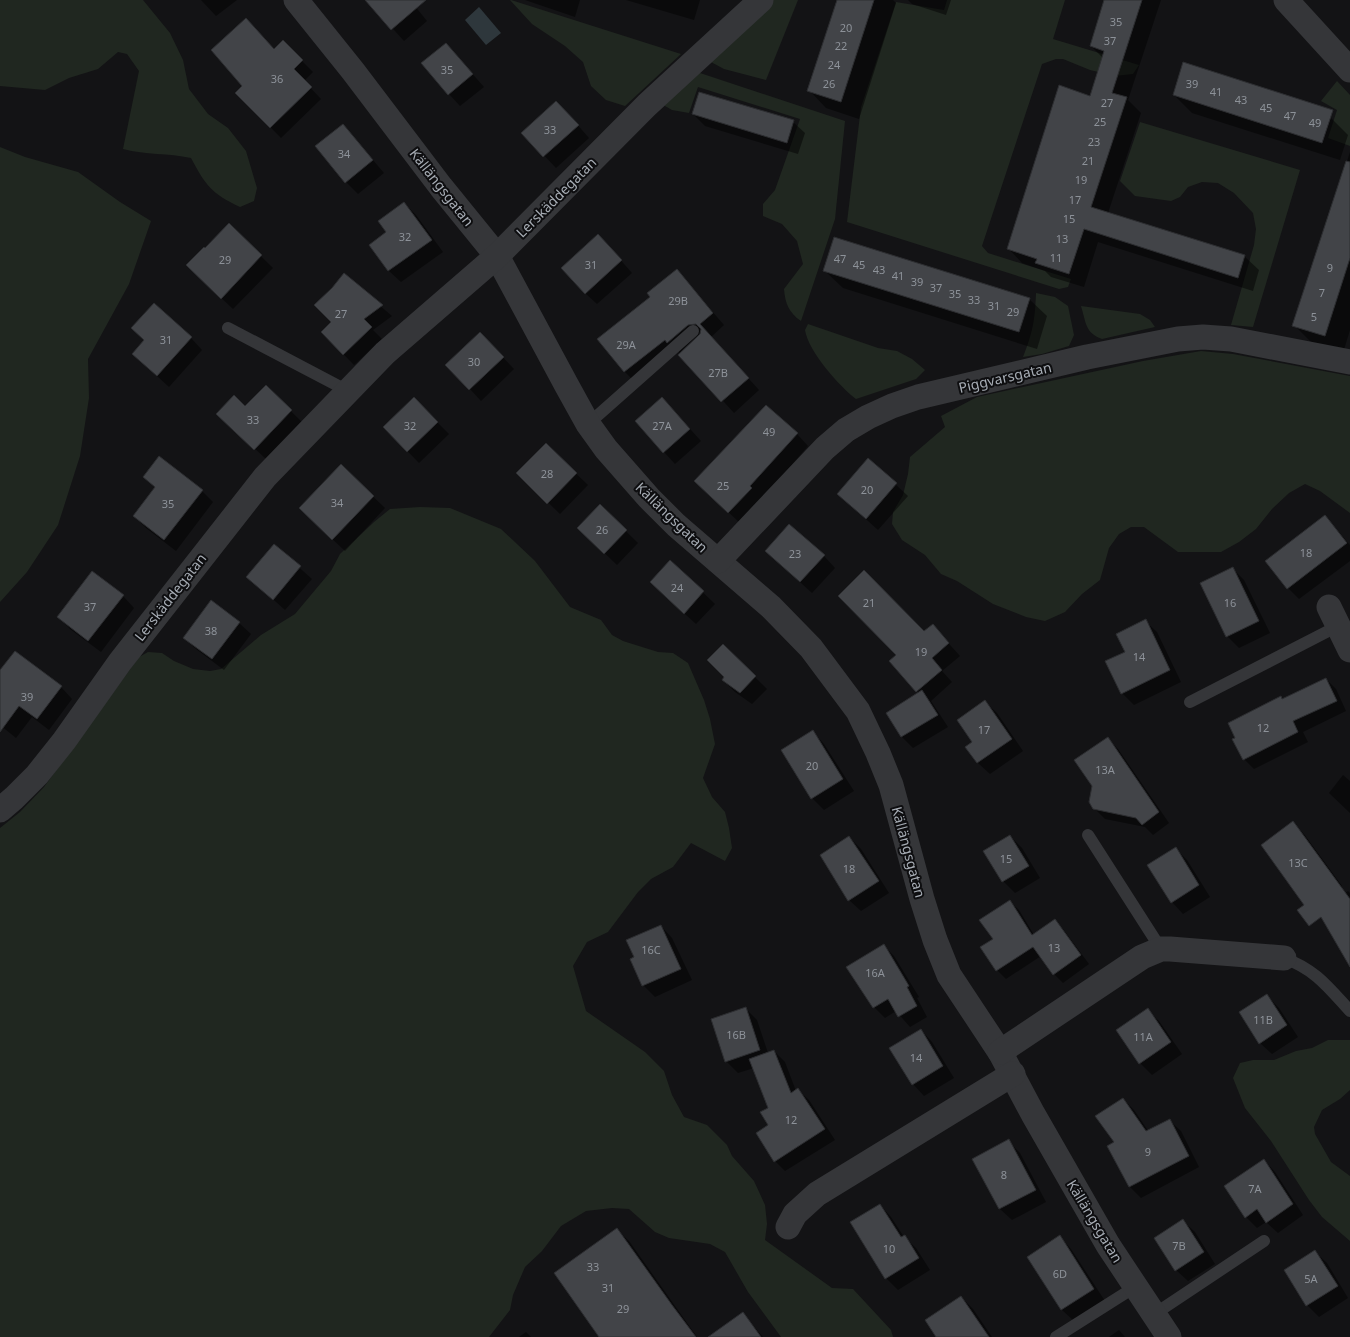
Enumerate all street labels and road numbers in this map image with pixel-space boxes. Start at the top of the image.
street label: Källängsgatan [406,144,478,230]
street label: Lerskäddegatan [512,153,600,241]
street label: Piggvarsgatan [957,357,1053,397]
street label: Källängsgatan [632,478,712,556]
street label: Lerskäddegatan [130,549,210,645]
street label: Källängsgatan [888,804,930,900]
street label: Källängsgatan [1063,1176,1127,1266]

